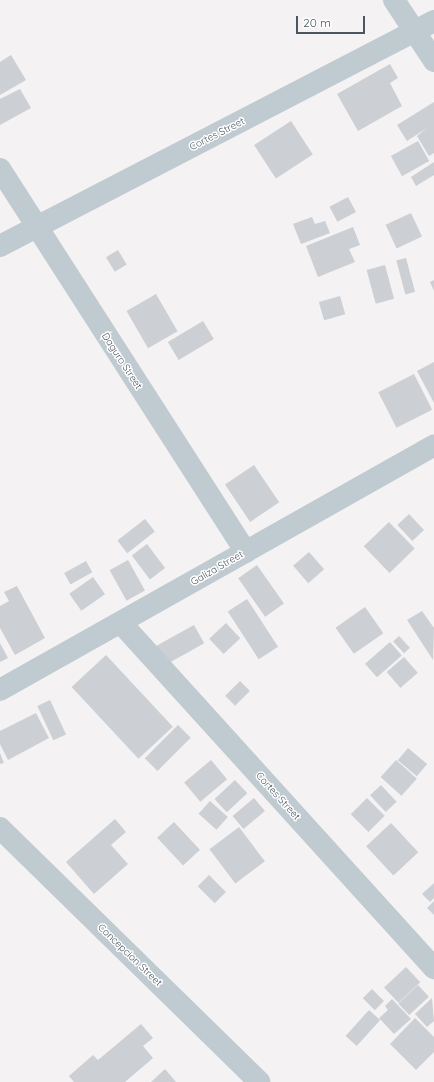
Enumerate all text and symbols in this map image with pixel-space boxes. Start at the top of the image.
scale bar [298,8,367,34]
text: 20 m [303,15,331,30]
street label: Cortes Street [187,115,247,153]
street label: Daguro Street [99,331,145,391]
street label: Galiza Street [189,548,245,588]
street label: Cortes Street [253,770,303,822]
street label: Concepcion Street [95,921,165,989]

